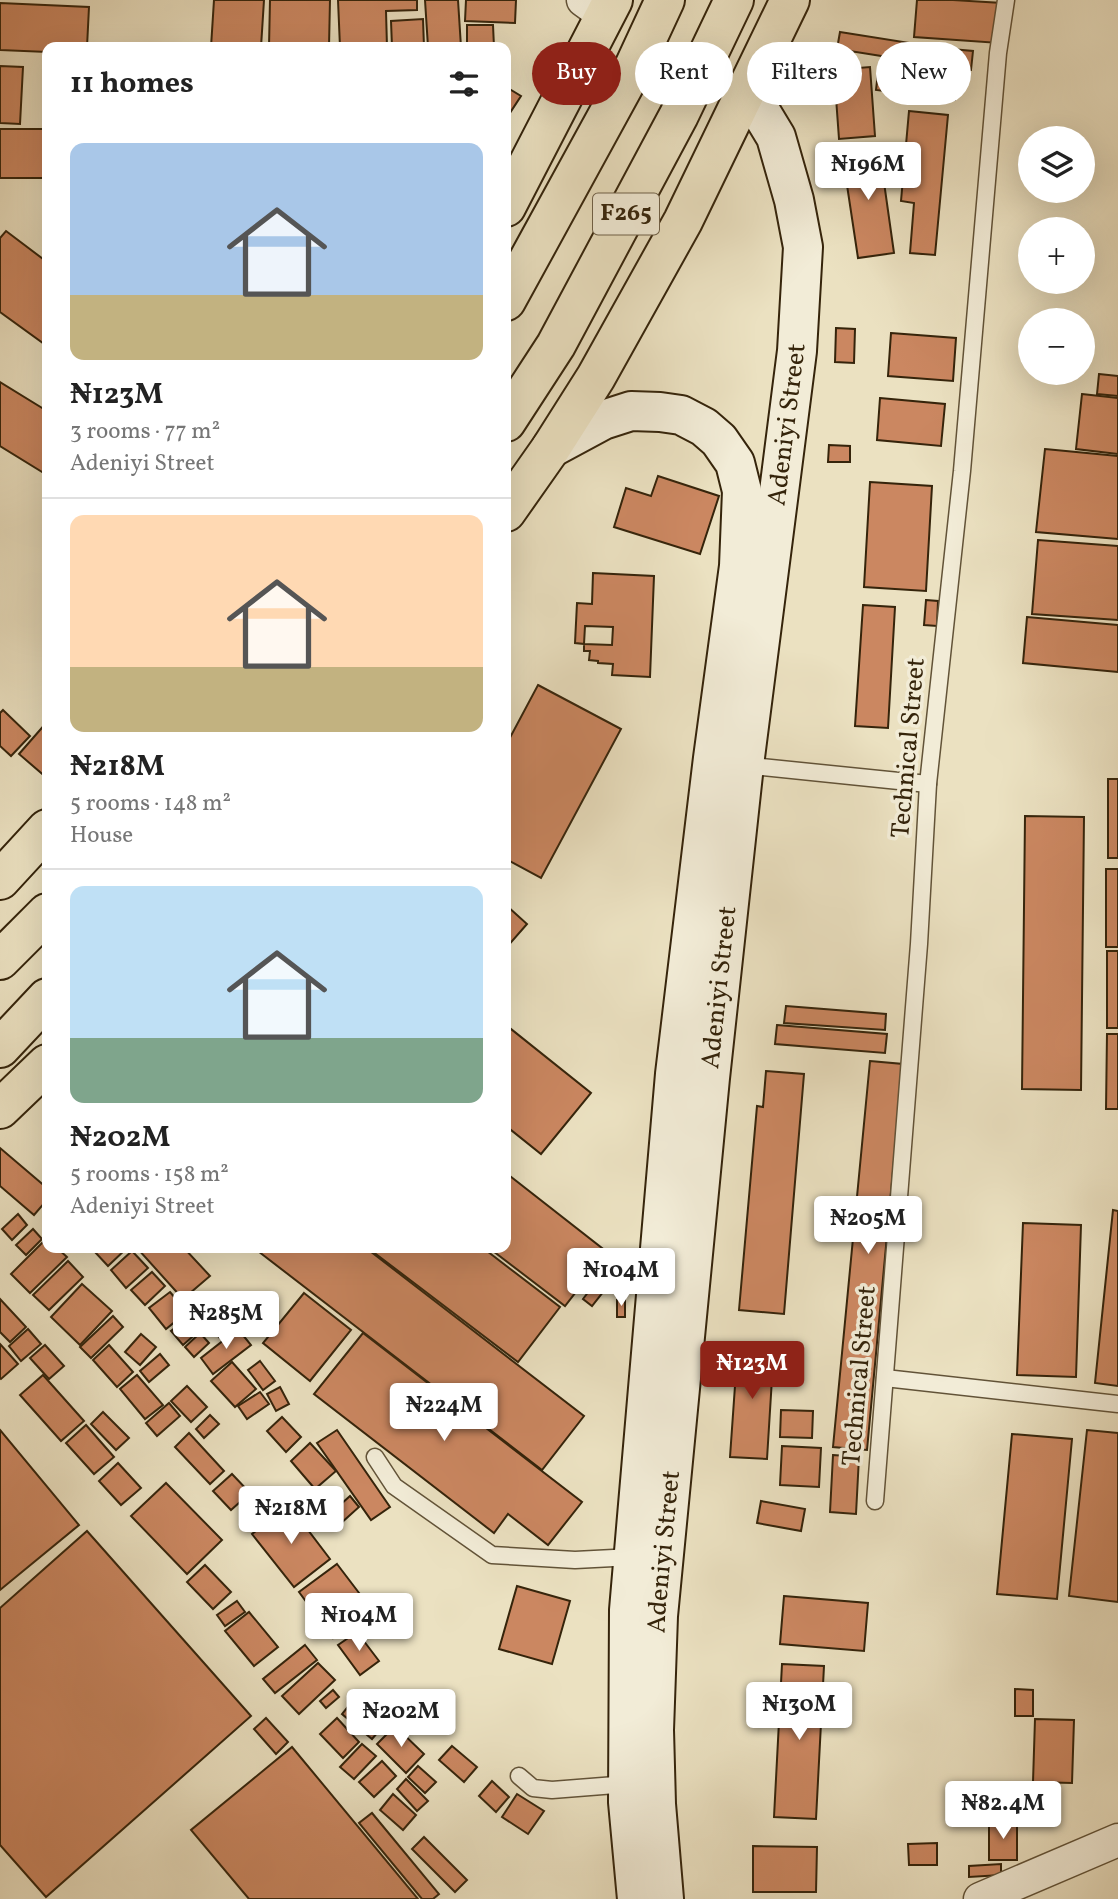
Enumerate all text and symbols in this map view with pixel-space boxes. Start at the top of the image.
chip: Buy [532,42,621,105]
chip: Rent [635,42,733,105]
chip: Filters [747,42,862,105]
chip: New [876,42,971,105]
text: 11 homes [70,63,194,105]
icon: filters [445,65,483,103]
map controls [1018,126,1095,385]
button: layers [1018,126,1095,203]
pin: ₦196M [819,142,917,202]
text: ₦196M [831,149,905,181]
icon: home [214,189,340,315]
road number: F265 [593,194,659,234]
button: + [1018,217,1095,294]
button: − [1018,308,1095,385]
street label: Adeniyi Street [759,342,815,508]
text: ₦123M [70,374,163,416]
text: 3 rooms · 77 m² [70,416,220,448]
text: Adeniyi Street [70,448,215,480]
icon: home [214,561,340,687]
street label: Technical Street [883,656,935,840]
text: ₦218M [70,746,165,788]
text: 5 rooms · 148 m² [70,788,231,820]
text: House [70,820,133,852]
street label: Adeniyi Street [693,904,747,1071]
icon: home [214,932,340,1058]
text: ₦202M [70,1117,170,1159]
text: 5 rooms · 158 m² [70,1159,229,1191]
text: Adeniyi Street [70,1191,215,1223]
pin: ₦205M [819,1196,917,1256]
text: ₦205M [830,1203,906,1235]
pin: ₦104M [572,1248,670,1308]
text: ₦104M [583,1255,659,1287]
street label: Technical Street [834,1284,886,1468]
pin: ₦285M [177,1292,275,1351]
text: ₦285M [189,1298,263,1330]
pin: ₦123M [703,1342,801,1401]
text: ₦123M [716,1348,788,1380]
pin: ₦224M [395,1384,493,1443]
text: ₦224M [406,1390,482,1422]
street label: Adeniyi Street [639,1469,690,1634]
pin: ₦218M [242,1486,340,1546]
text: ₦218M [255,1493,327,1525]
pin: ₦104M [310,1594,408,1653]
text: ₦104M [321,1600,397,1632]
pin: ₦130M [750,1682,848,1742]
text: ₦130M [762,1689,836,1721]
pin: ₦202M [352,1690,450,1749]
text: ₦202M [363,1696,439,1728]
pin: ₦82.4M [946,1782,1060,1841]
text: ₦82.4M [961,1788,1045,1820]

